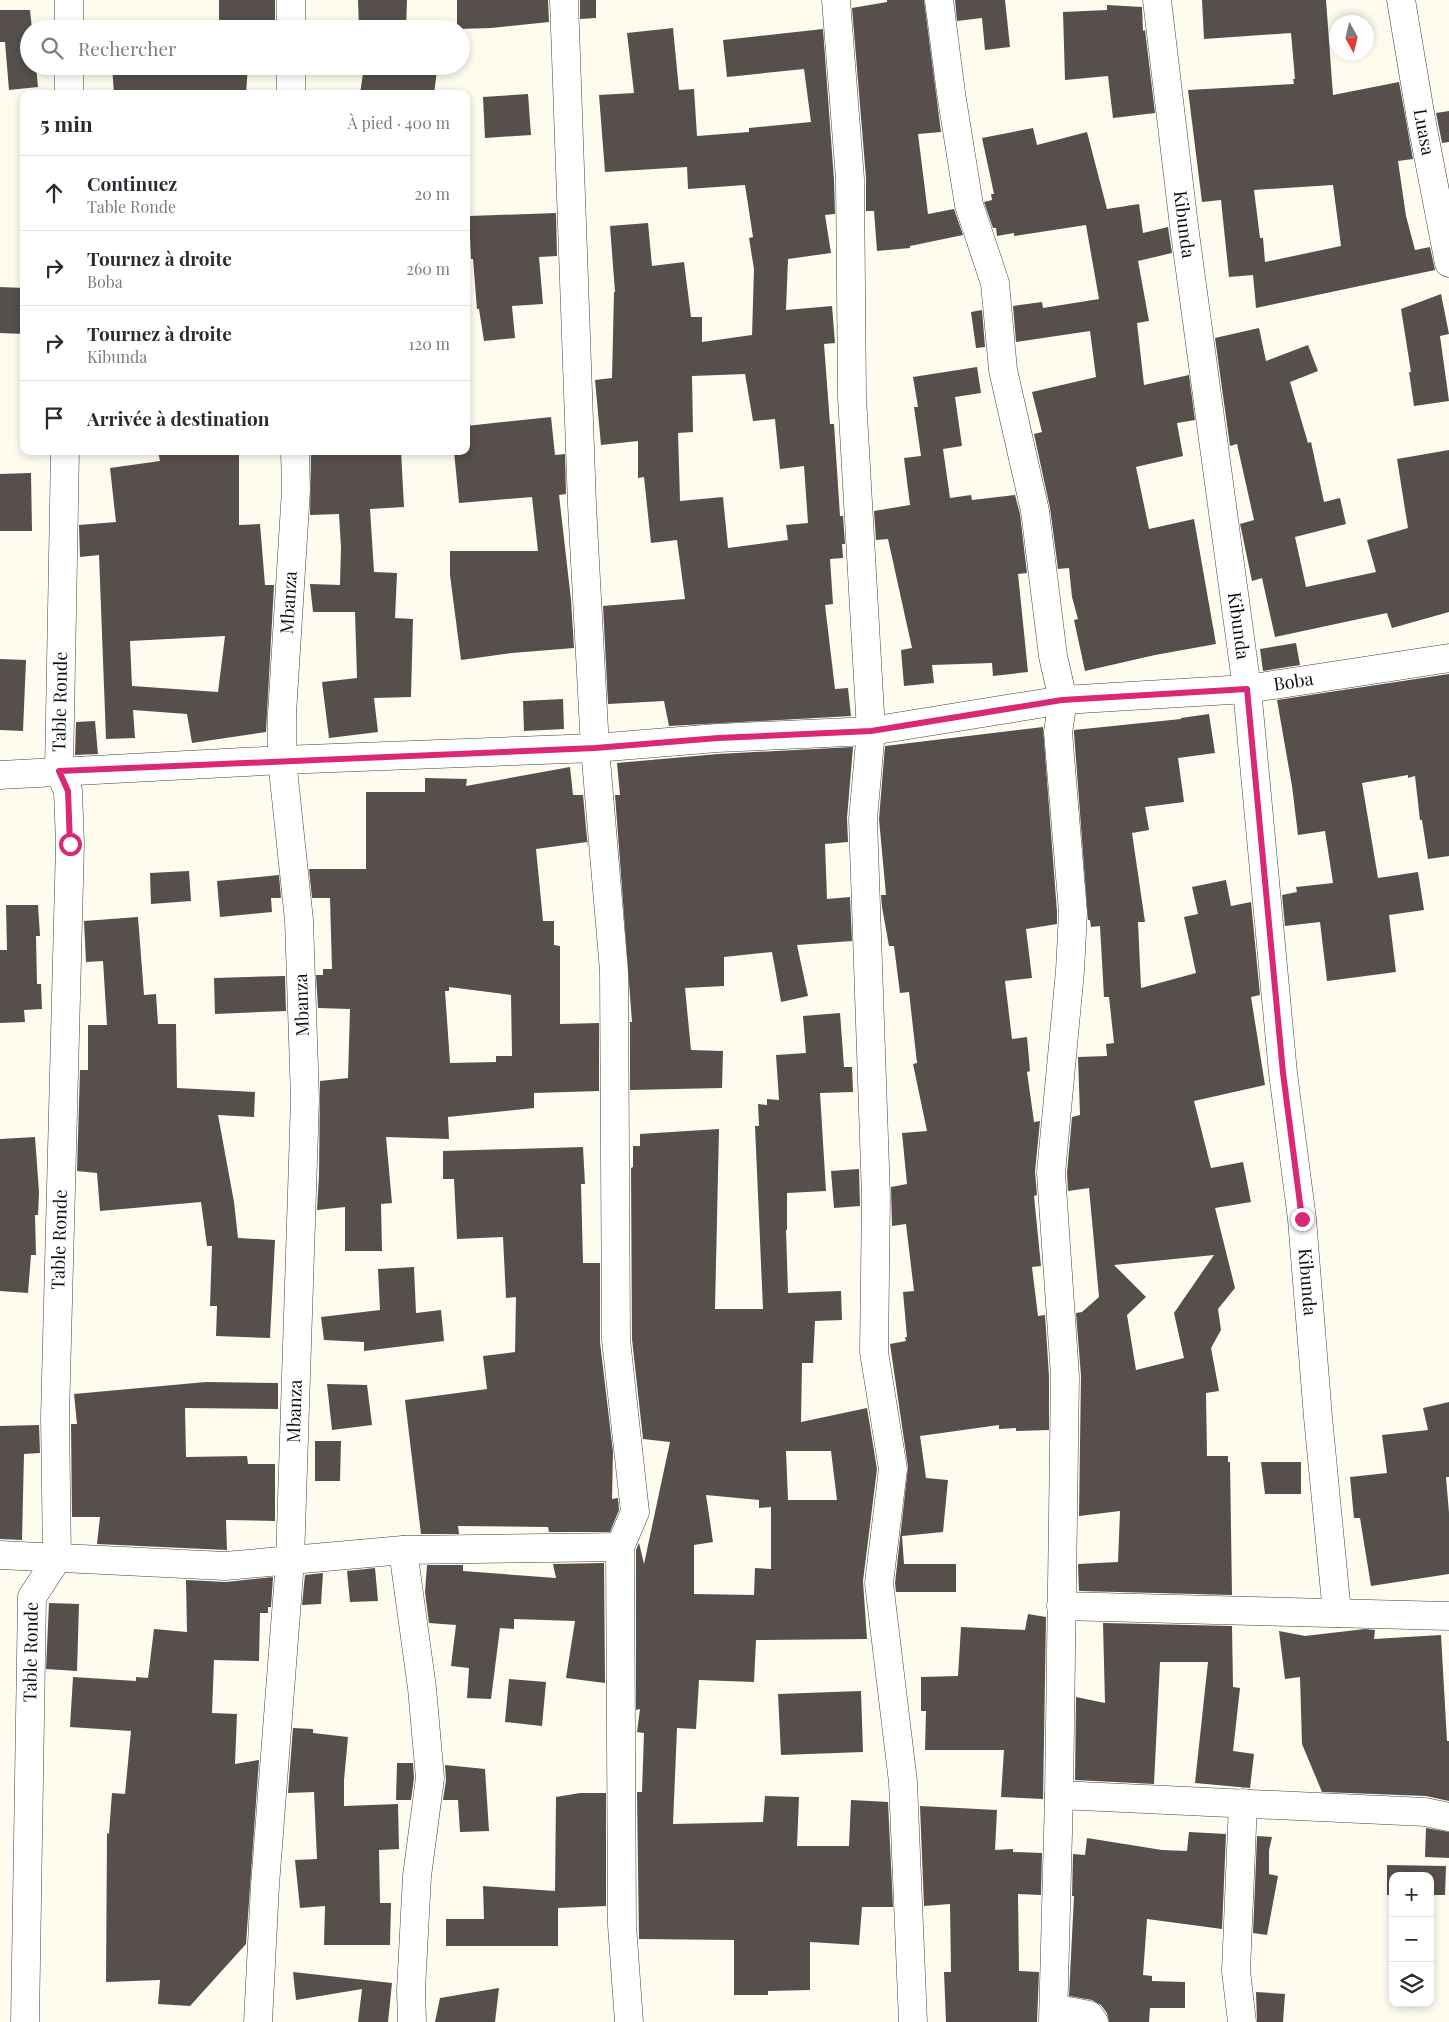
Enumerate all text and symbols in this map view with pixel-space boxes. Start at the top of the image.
north arrow [1329,15,1374,60]
search box [20,20,470,75]
icon: search [38,34,66,62]
text: Rechercher [78,35,177,61]
street label: Luasa [1408,107,1441,157]
text: 5 min [40,109,93,137]
text: À pied · 400 m [347,112,450,133]
text: Continuez [87,170,177,196]
icon: ahead [40,179,68,207]
text: 20 m [415,183,450,204]
street label: Kibunda [1169,189,1201,260]
text: Table Ronde [87,196,176,217]
text: Tournez à droite [87,245,232,271]
icon: right [40,254,68,282]
text: 260 m [406,258,450,279]
text: Boba [87,271,123,292]
text: Tournez à droite [87,320,232,346]
icon: right [40,329,68,357]
text: 120 m [409,333,450,354]
text: Kibunda [87,346,147,367]
icon: arrive [40,404,68,432]
text: Arrivée à destination [87,405,269,431]
street label: Mbanza [274,570,302,635]
street label: Kibunda [1223,590,1256,661]
street label: Table Ronde [46,651,72,752]
street label: Boba [1272,666,1315,696]
route start [59,833,82,856]
street label: Mbanza [288,973,314,1037]
street label: Table Ronde [45,1189,72,1290]
route end [1291,1208,1314,1231]
street label: Kibunda [1293,1247,1323,1317]
street label: Mbanza [281,1379,307,1443]
street label: Table Ronde [17,1602,43,1702]
map controls [1389,1872,1434,2007]
button: + [1389,1872,1434,1917]
button: − [1389,1917,1434,1962]
button: layers [1389,1962,1434,2007]

